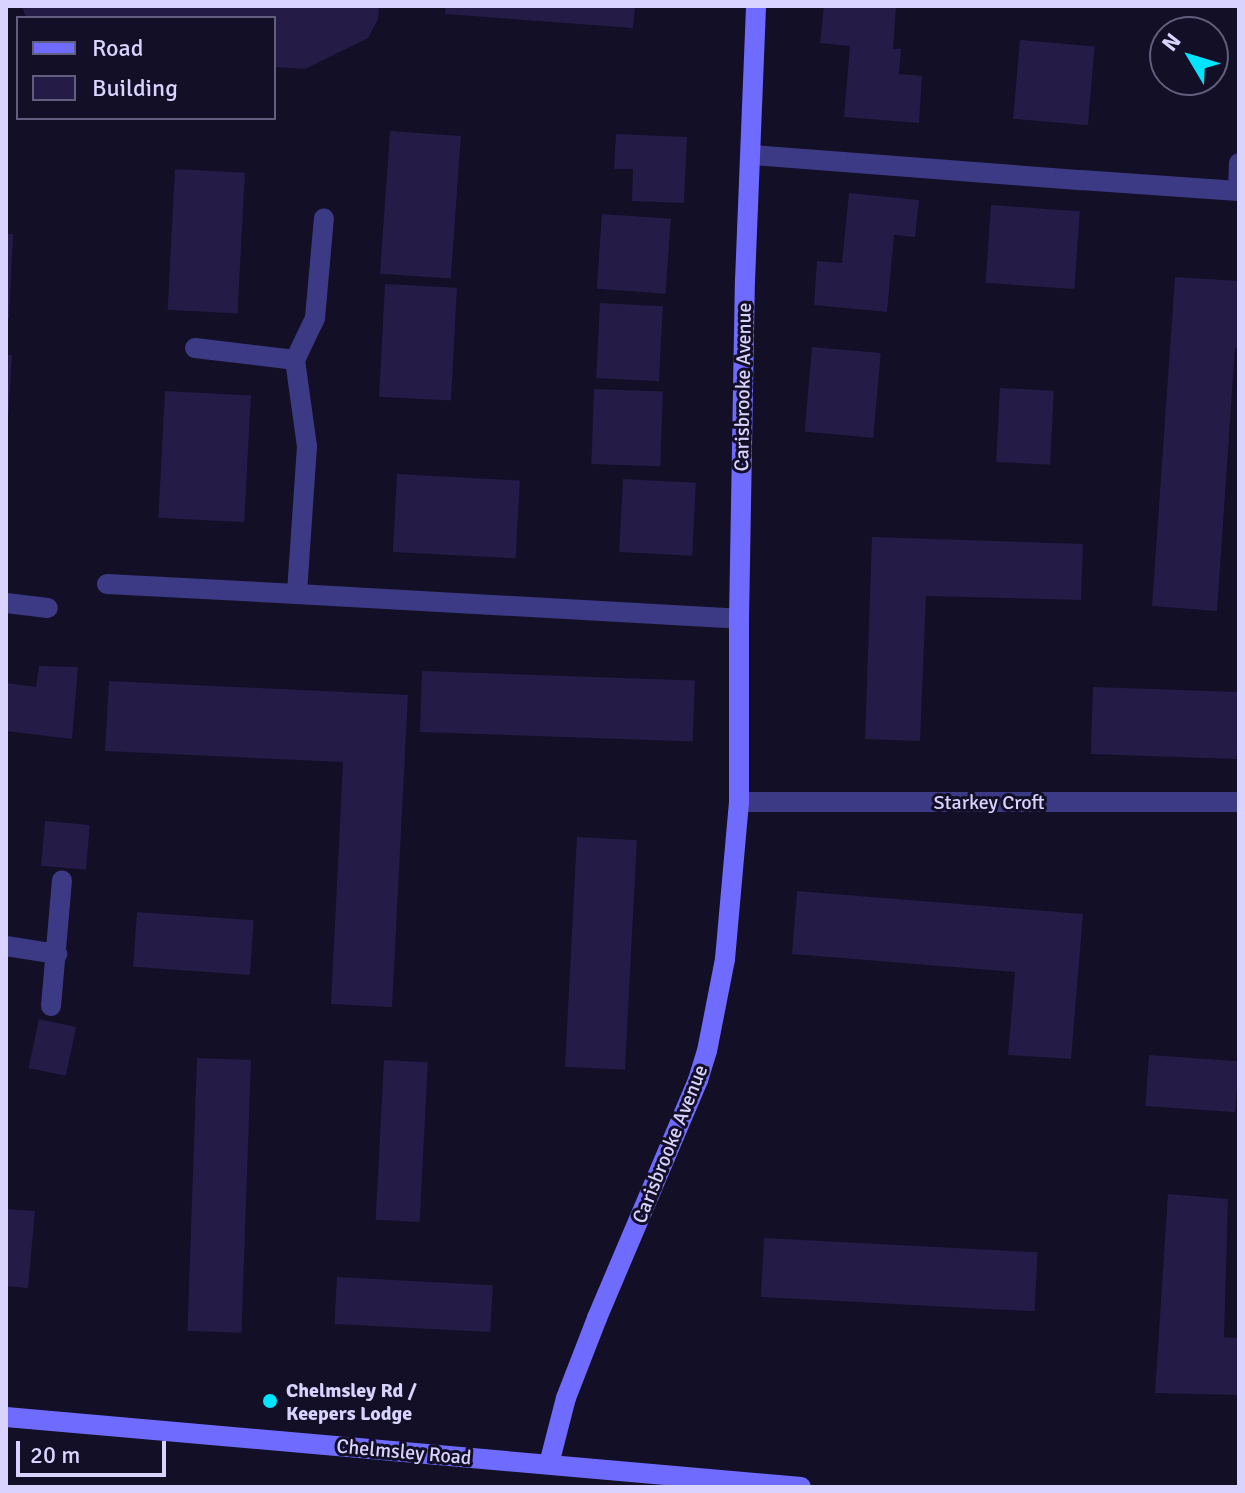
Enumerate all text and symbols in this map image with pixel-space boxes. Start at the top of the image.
legend [16,16,276,120]
north arrow [1149,16,1229,96]
text: N [1156,28,1187,56]
text: Road [92,33,143,63]
text: Building [92,73,178,103]
street label: Carisbrooke Avenue [730,302,756,472]
street label: Starkey Croft [933,790,1045,814]
street label: Carisbrooke Avenue [627,1061,713,1227]
place label: Chelmsley Rd / Keepers Lodge [286,1378,417,1425]
marker: Chelmsley Rd / Keepers Lodge [261,1392,279,1410]
scale bar [20,1425,170,1475]
street label: Chelmsley Road [335,1434,473,1470]
text: 20 m [30,1440,80,1470]

